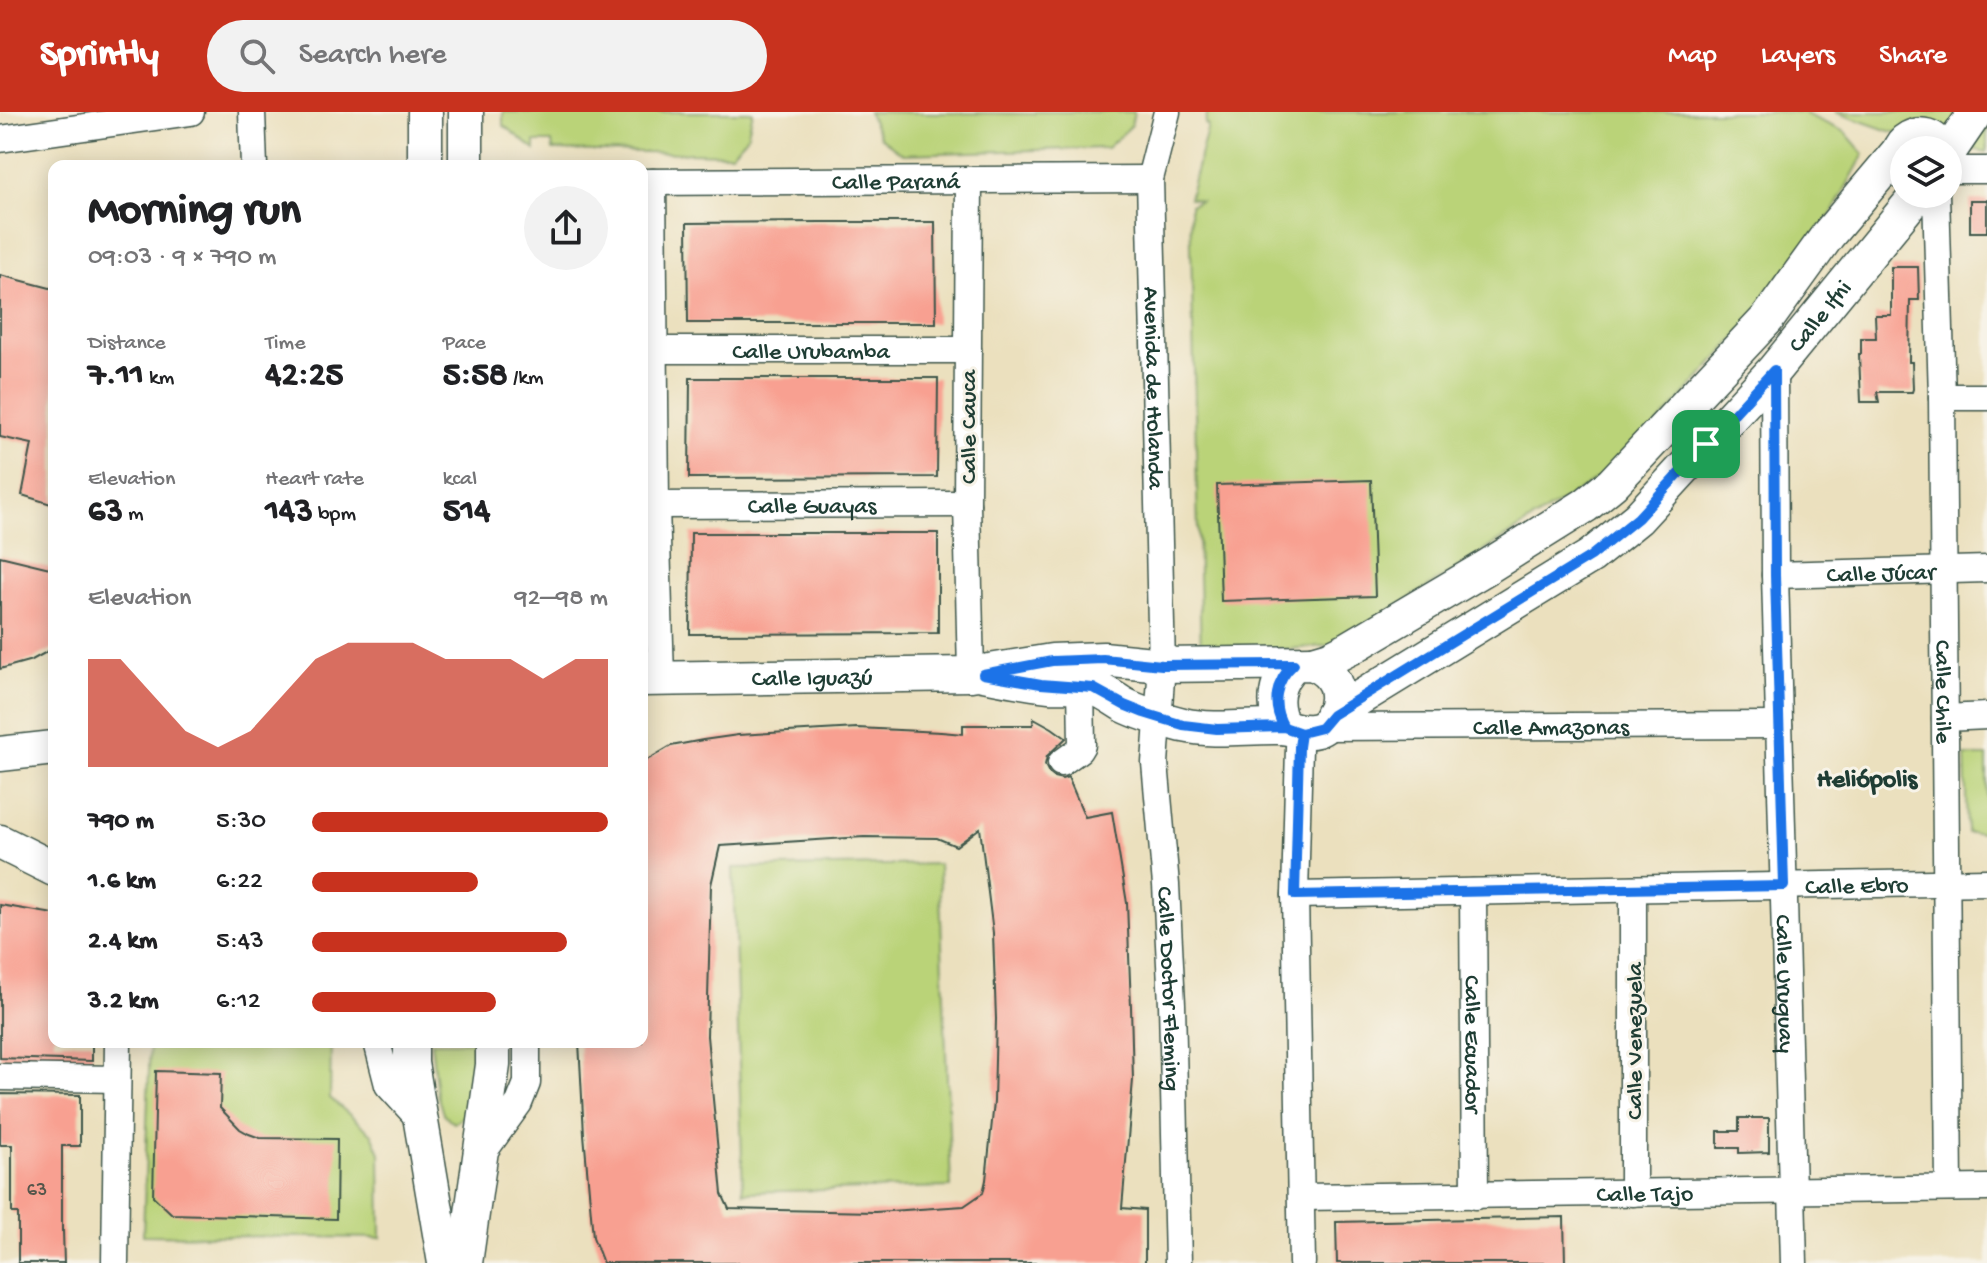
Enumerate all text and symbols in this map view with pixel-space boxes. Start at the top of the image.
search box [207,20,767,92]
text: Sprintly [40,34,159,78]
icon: search [235,34,279,78]
text: Search here [299,39,446,74]
text: Map [1668,40,1717,73]
text: Layers [1761,40,1835,73]
text: Share [1879,40,1947,73]
map controls [1890,136,1962,208]
button: layers [1890,136,1962,208]
street label: Calle Paraná [832,169,961,199]
button: share [524,186,608,270]
text: Morning run [88,187,301,239]
text: 09:03 · 9 × 790 m [88,243,277,274]
street label: Calle Ifni [1783,276,1860,360]
street label: Avenida de Holanda [1135,286,1169,490]
text: Distance [88,331,166,357]
text: Time [265,331,306,357]
text: Pace [443,331,486,357]
street label: Calle Urubamba [732,339,891,368]
text: 7.11 [88,357,144,397]
text: 42:25 [265,357,343,397]
text: 5:58 [443,357,508,397]
text: km [144,366,174,392]
text: /km [508,366,544,392]
street label: Calle Cauca [956,369,985,484]
pin [1672,410,1740,478]
icon: arrive [1684,422,1728,466]
text: Elevation [88,467,175,493]
text: Heart rate [265,467,364,493]
text: kcal [443,467,477,493]
text: 63 [88,493,123,533]
text: 143 [265,493,313,533]
text: 514 [443,493,490,533]
street label: Calle Guayas [748,493,878,523]
text: m [123,502,144,528]
text: bpm [313,502,356,528]
street label: Calle Júcar [1826,559,1938,592]
text: Elevation [88,584,191,615]
text: 92–98 m [514,584,608,615]
street label: Calle Chile [1926,640,1956,745]
street label: Calle Iguazú [751,664,873,695]
street label: Calle Amazonas [1473,715,1630,744]
district label: Heliópolis [1817,766,1919,797]
text: 790 m [88,807,154,838]
text: 5:30 [216,807,266,838]
text: 1.6 km [88,867,156,898]
text: 6:22 [216,867,263,898]
street label: Calle Ebro [1805,872,1909,903]
street label: Calle Doctor Fleming [1148,886,1185,1092]
street label: Calle Uruguay [1766,914,1799,1054]
text: 2.4 km [88,927,157,958]
text: 5:43 [216,927,264,958]
street label: Calle Venezuela [1622,962,1651,1120]
street label: Calle Ecuador [1456,975,1485,1115]
text: 3.2 km [88,987,159,1018]
text: 6:12 [216,987,261,1018]
house number: 63 [27,1180,47,1203]
street label: Calle Tajo [1596,1181,1694,1211]

